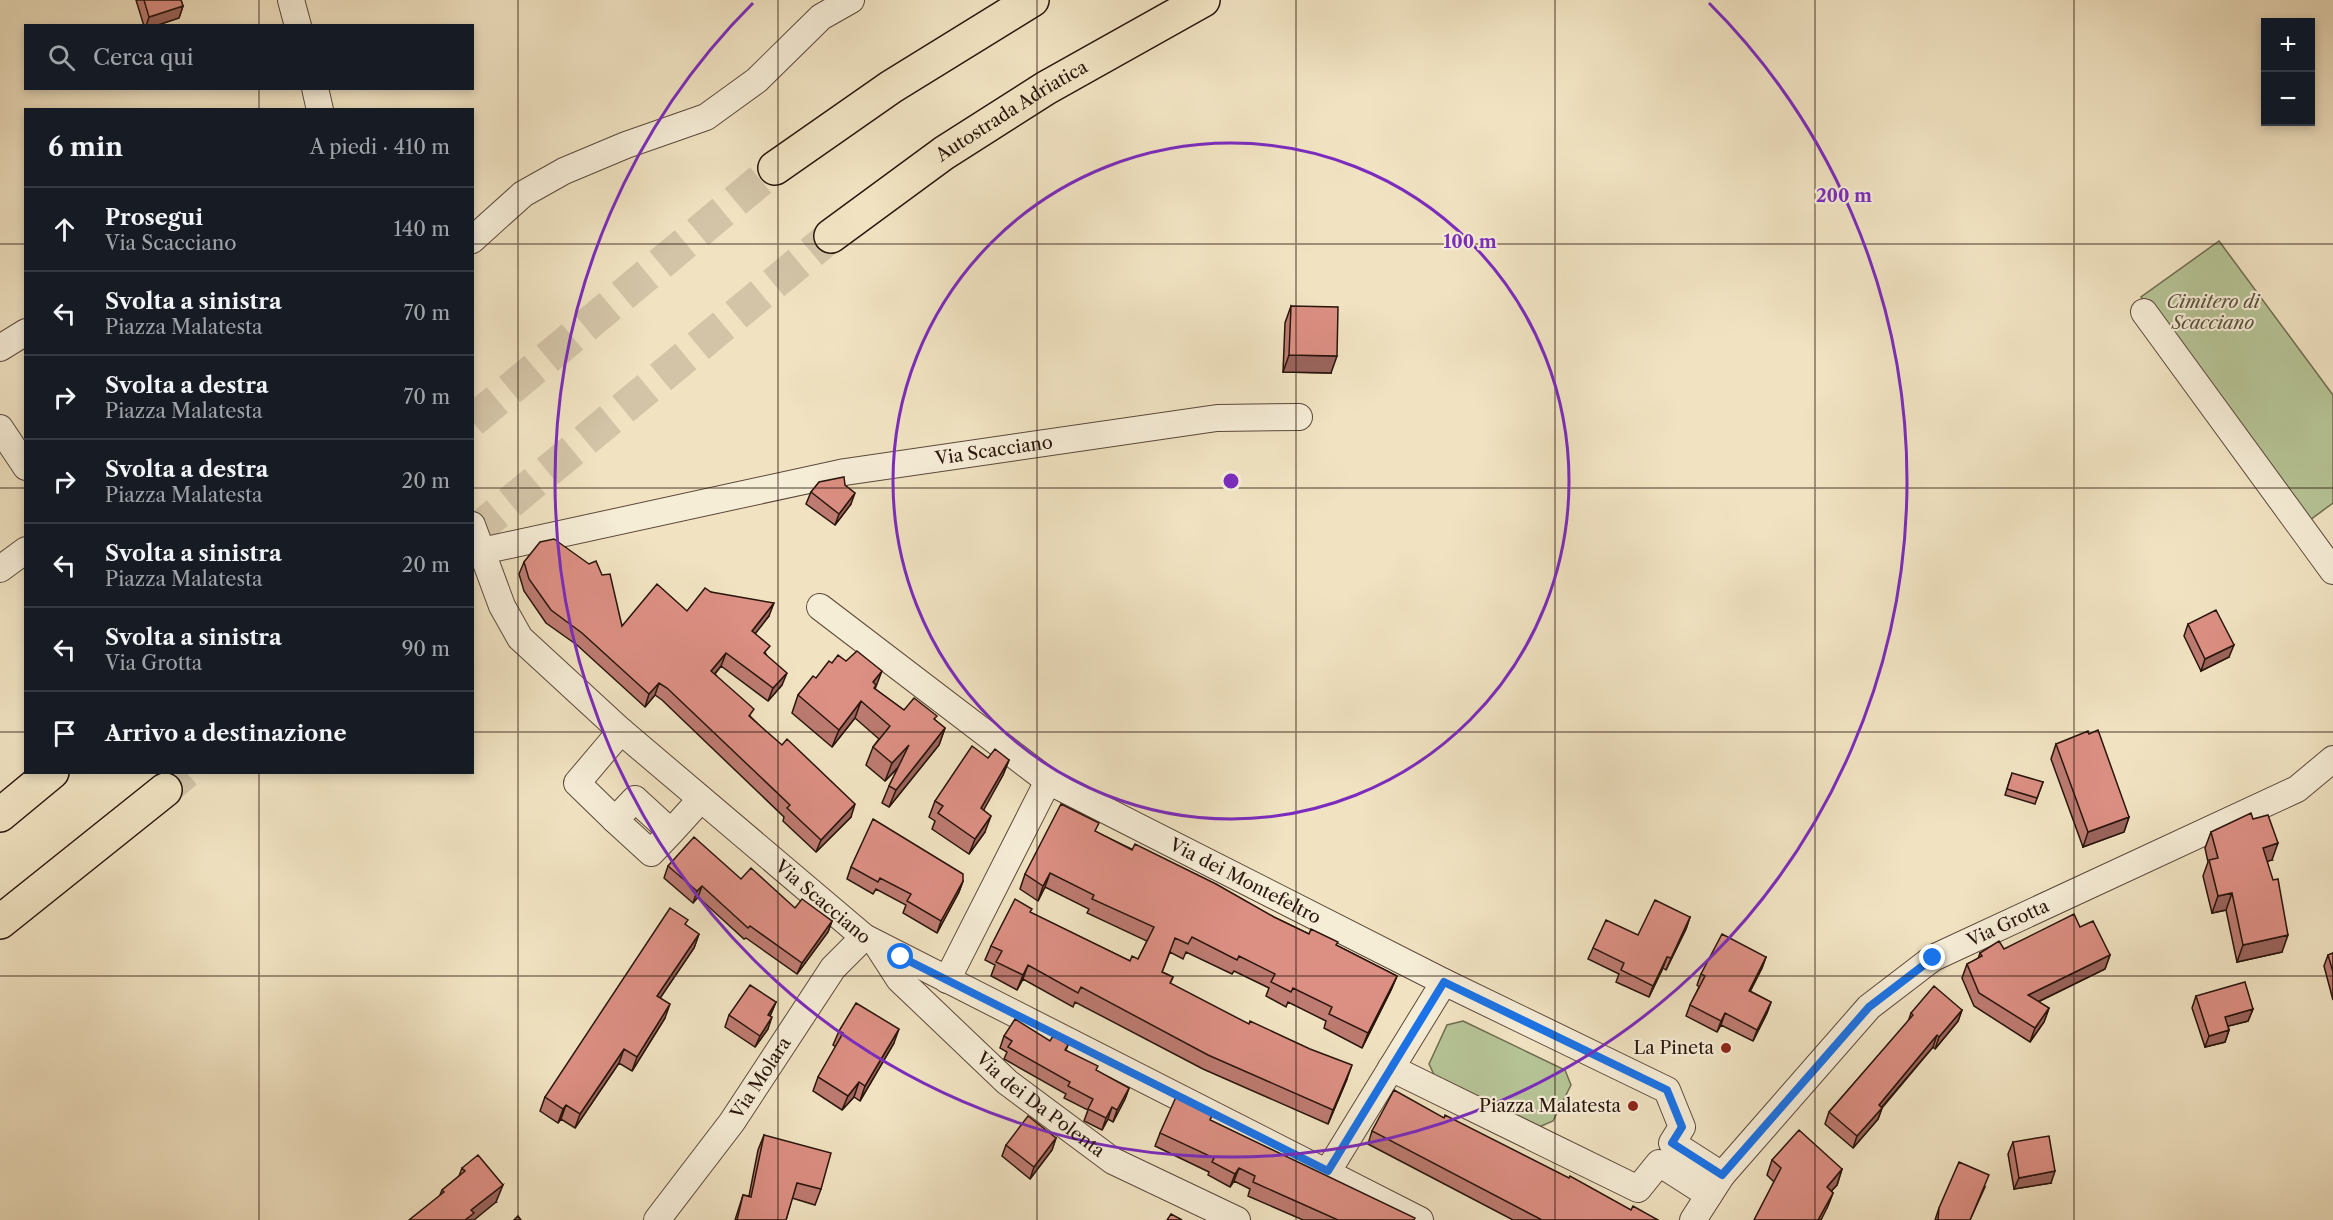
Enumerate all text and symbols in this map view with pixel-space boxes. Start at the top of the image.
map controls [2261,18,2315,126]
button: + [2261,18,2315,72]
search box [24,24,474,90]
icon: search [45,41,78,74]
text: Cerca qui [93,44,194,71]
street label: Autostrada Adriatica [931,56,1092,167]
button: − [2261,72,2315,126]
text: 6 min [48,131,123,163]
text: A piedi · 410 m [310,135,450,159]
text: 200 m [1816,185,1872,207]
text: Prosegui [105,204,203,231]
icon: ahead [48,213,81,246]
text: 140 m [393,217,450,241]
text: Via Scacciano [105,231,237,255]
text: 100 m [1443,231,1497,253]
text: Svolta a sinistra [105,288,282,315]
park label: Cimitero di Scacciano [2166,291,2261,334]
icon: left [48,297,81,330]
text: 70 m [404,301,450,325]
text: Piazza Malatesta [105,315,263,339]
text: Svolta a destra [105,372,268,399]
icon: right [48,381,81,414]
text: 70 m [404,385,450,409]
text: Piazza Malatesta [105,399,263,423]
street label: Via Scacciano [933,431,1054,470]
text: Svolta a destra [105,456,268,483]
icon: right [48,465,81,498]
text: 20 m [402,469,450,493]
centre of rings [1221,471,1241,491]
text: Piazza Malatesta [105,483,263,507]
text: Svolta a sinistra [105,540,282,567]
icon: left [48,549,81,582]
text: 20 m [402,553,450,577]
text: Piazza Malatesta [105,567,263,591]
text: Svolta a sinistra [105,624,282,651]
icon: left [48,633,81,666]
text: 90 m [402,637,450,661]
text: Via Grotta [105,651,202,675]
icon: arrive [48,717,81,750]
text: Arrivo a destinazione [105,720,347,747]
street label: Via dei Montefeltro [1165,833,1325,929]
street label: Via Scacciano [770,855,875,949]
street label: Via Grotta [1963,895,2053,952]
route start [887,943,913,969]
route end [1919,944,1945,970]
street label: Via Molara [726,1033,796,1124]
place label: La Pineta [1634,1037,1714,1059]
marker: La Pineta [1719,1041,1733,1055]
street label: Via dei Da Polenta [971,1047,1109,1162]
place label: Piazza Malatesta [1479,1095,1622,1117]
marker: Piazza Malatesta [1626,1099,1640,1113]

